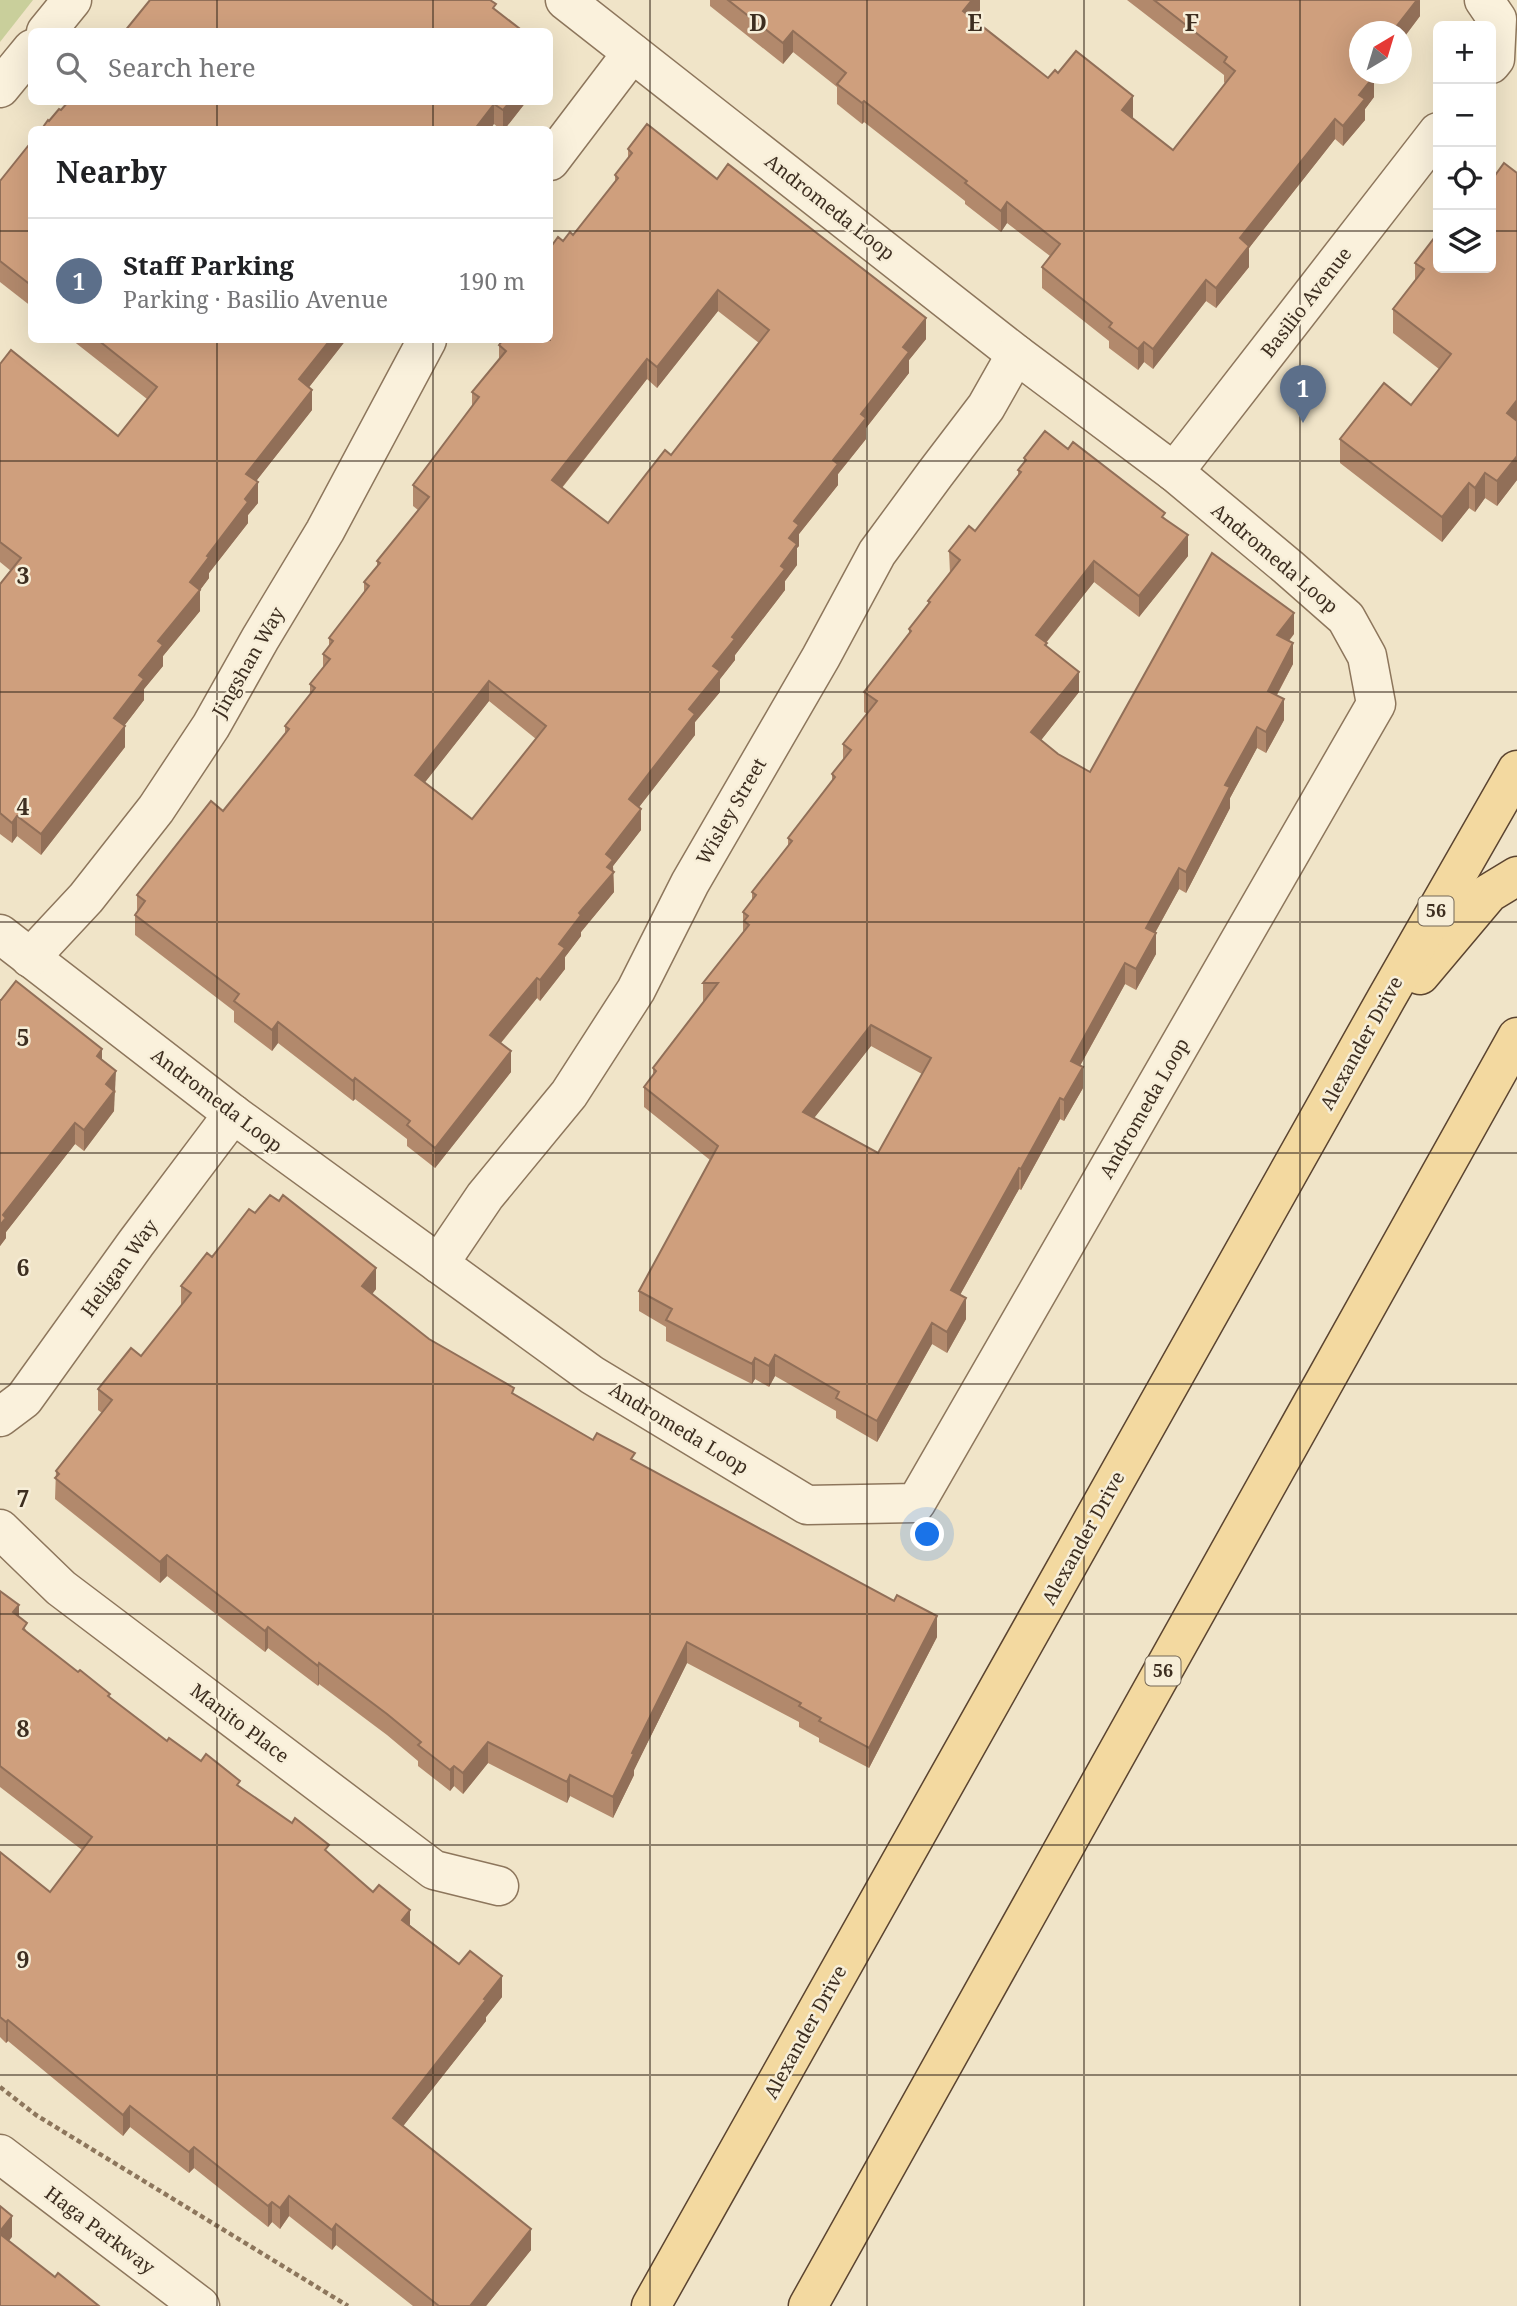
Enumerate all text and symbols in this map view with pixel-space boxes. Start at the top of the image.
text: D [749,6,767,38]
text: E [967,6,983,38]
text: F [1185,6,1199,38]
north arrow [1349,21,1412,84]
map controls [1433,21,1496,273]
button: + [1433,21,1496,84]
search box [28,28,553,105]
icon: search [52,48,90,86]
text: Search here [108,49,256,85]
button: − [1433,84,1496,147]
button: locate [1433,147,1496,210]
street label: Andromeda Loop [760,148,900,266]
text: Nearby [56,151,167,192]
button: layers [1433,210,1496,273]
street label: Basilio Avenue [1255,241,1357,363]
text: Staff Parking [123,247,294,283]
text: 1 [73,265,86,297]
text: 190 m [459,265,525,297]
text: Parking · Basilio Avenue [123,283,388,315]
pin: 1 [1280,365,1326,423]
street label: Andromeda Loop [1206,497,1344,619]
text: 3 [17,559,30,591]
street label: Jingshan Way [205,602,290,723]
street label: Wisley Street [690,753,772,869]
text: 4 [17,790,30,822]
road number: 56 [1418,896,1454,926]
street label: Alexander Drive [1313,971,1409,1115]
text: 5 [17,1021,30,1053]
street label: Andromeda Loop [1093,1033,1195,1183]
street label: Andromeda Loop [146,1042,288,1158]
street label: Heligan Way [75,1214,163,1322]
text: 6 [17,1251,30,1283]
street label: Andromeda Loop [605,1376,753,1480]
street label: Alexander Drive [1035,1466,1131,1610]
text: 7 [17,1482,30,1514]
your location [910,1517,944,1551]
road number: 56 [1146,1656,1180,1686]
street label: Manito Place [185,1677,295,1769]
text: 8 [17,1712,30,1744]
text: 9 [17,1943,30,1975]
street label: Alexander Drive [757,1960,853,2104]
street label: Haga Parkway [40,2180,160,2280]

